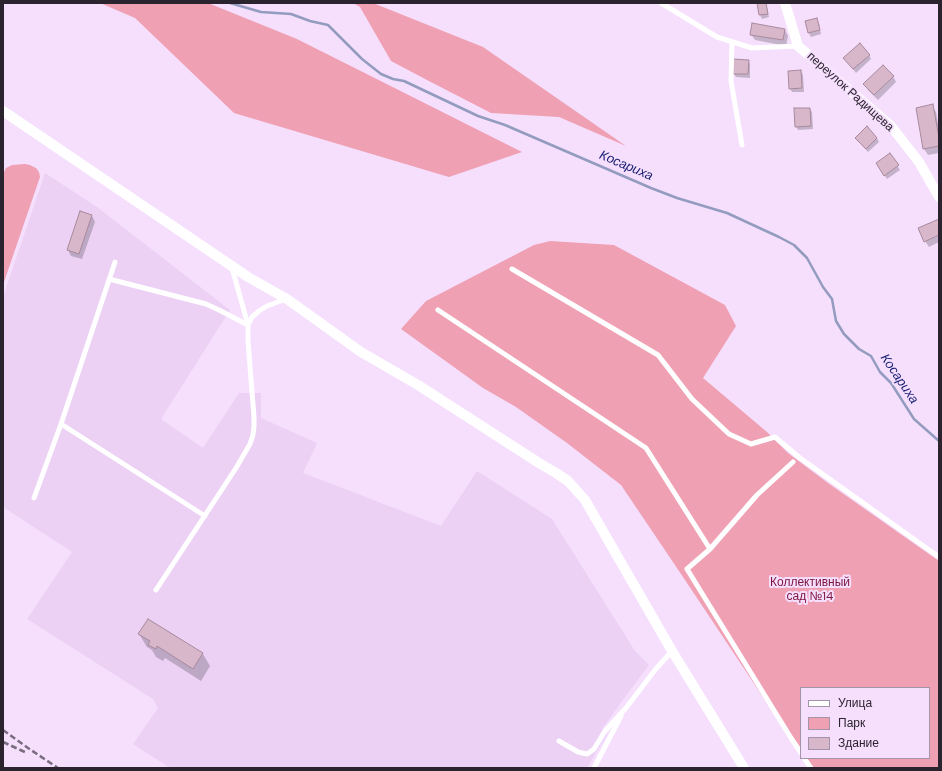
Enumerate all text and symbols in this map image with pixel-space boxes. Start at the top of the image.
street label: переулок Радищева [804,49,896,135]
water label: Косариха [597,148,655,184]
water label: Косариха [877,351,921,407]
park label: Коллективный сад №14 [770,576,850,604]
legend [800,687,930,759]
text: Улица [838,695,872,711]
text: Парк [838,715,865,731]
text: Здание [838,735,879,751]

